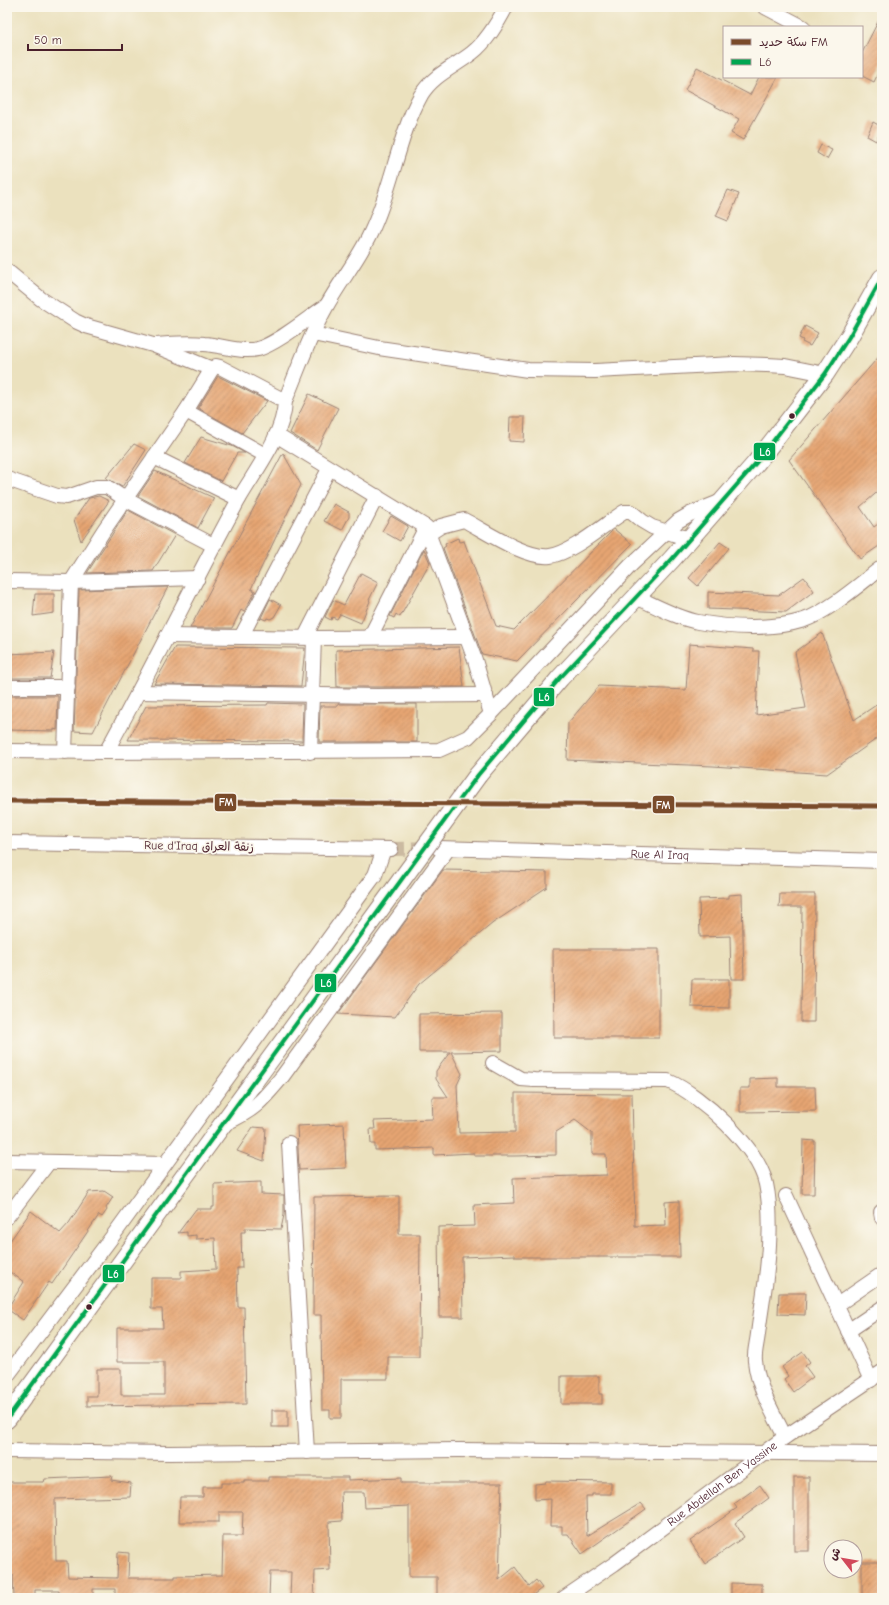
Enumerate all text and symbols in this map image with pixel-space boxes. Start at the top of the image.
scale bar [28,26,122,52]
legend [723,26,863,78]
text: 50 m [34,33,62,47]
text: سكة حديد FM [759,35,828,49]
text: L6 [759,55,772,69]
unlabelled marker [787,411,797,421]
line badge: L6 [753,442,776,461]
text: L6 [759,446,771,459]
line badge: L6 [533,687,555,707]
text: L6 [538,691,550,704]
line badge: FM [214,793,237,812]
line badge: FM [652,795,675,814]
text: FM [219,796,233,809]
text: FM [656,799,670,812]
street label: Rue d'Iraq زنقة العراق [144,838,254,854]
street label: Rue Al Iraq [630,847,689,862]
line badge: L6 [314,973,337,993]
text: L6 [320,977,332,990]
line badge: L6 [102,1264,125,1283]
text: L6 [107,1268,119,1281]
unlabelled marker [84,1302,94,1312]
street label: Rue Abdellah Ben Yassine [664,1438,780,1529]
north arrow [823,1539,863,1579]
text: ش [826,1546,844,1563]

